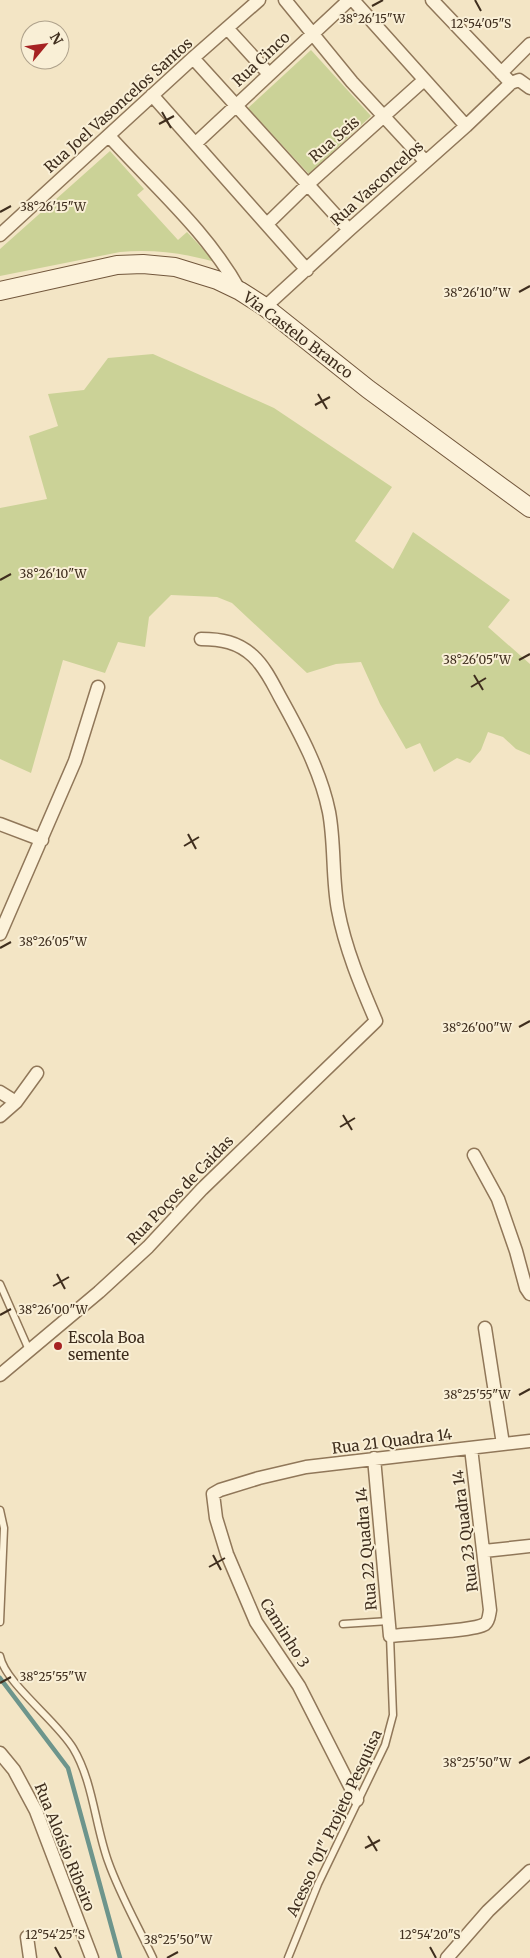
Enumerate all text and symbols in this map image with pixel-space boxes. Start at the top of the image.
text: 38°26'15"W [339,11,406,26]
text: 12°54'05"S [451,16,511,31]
north arrow [20,20,70,70]
street label: Rua Cinco [228,27,294,90]
text: N [46,29,67,48]
street label: Rua Joel Vasoncelos Santos [40,33,196,177]
street label: Rua Seis [305,112,363,166]
street label: Rua Vasconcelos [327,136,427,230]
text: 38°26'15"W [20,199,87,214]
text: 38°26'10"W [444,285,511,300]
street label: Via Castelo Branco [239,287,357,383]
text: 38°26'10"W [20,566,87,581]
text: 38°26'05"W [443,652,512,667]
text: 38°26'05"W [19,934,88,949]
text: 38°26'00"W [442,1020,513,1035]
street label: Rua Poços de Caidas [123,1131,237,1249]
text: 38°26'00"W [18,1302,89,1317]
place label: Escola Boa semente [68,1328,145,1364]
marker: Escola Boa semente [52,1340,64,1352]
text: 38°25'55"W [443,1387,512,1402]
street label: Rua 21 Quadra 14 [331,1424,453,1458]
street label: Rua 23 Quadra 14 [448,1469,482,1593]
street label: Rua 22 Quadra 14 [351,1487,381,1611]
street label: Caminho 3 [256,1595,314,1671]
text: 38°25'55"W [19,1669,88,1684]
street label: Acesso "01" Projeto Pesquisa [282,1726,386,1920]
text: 38°25'50"W [443,1755,512,1770]
street label: Rua Aloísio Ribeiro [31,1780,100,1914]
text: 12°54'25"S [25,1927,85,1942]
text: 12°54'20"S [400,1927,460,1942]
text: 38°25'50"W [144,1932,213,1947]

